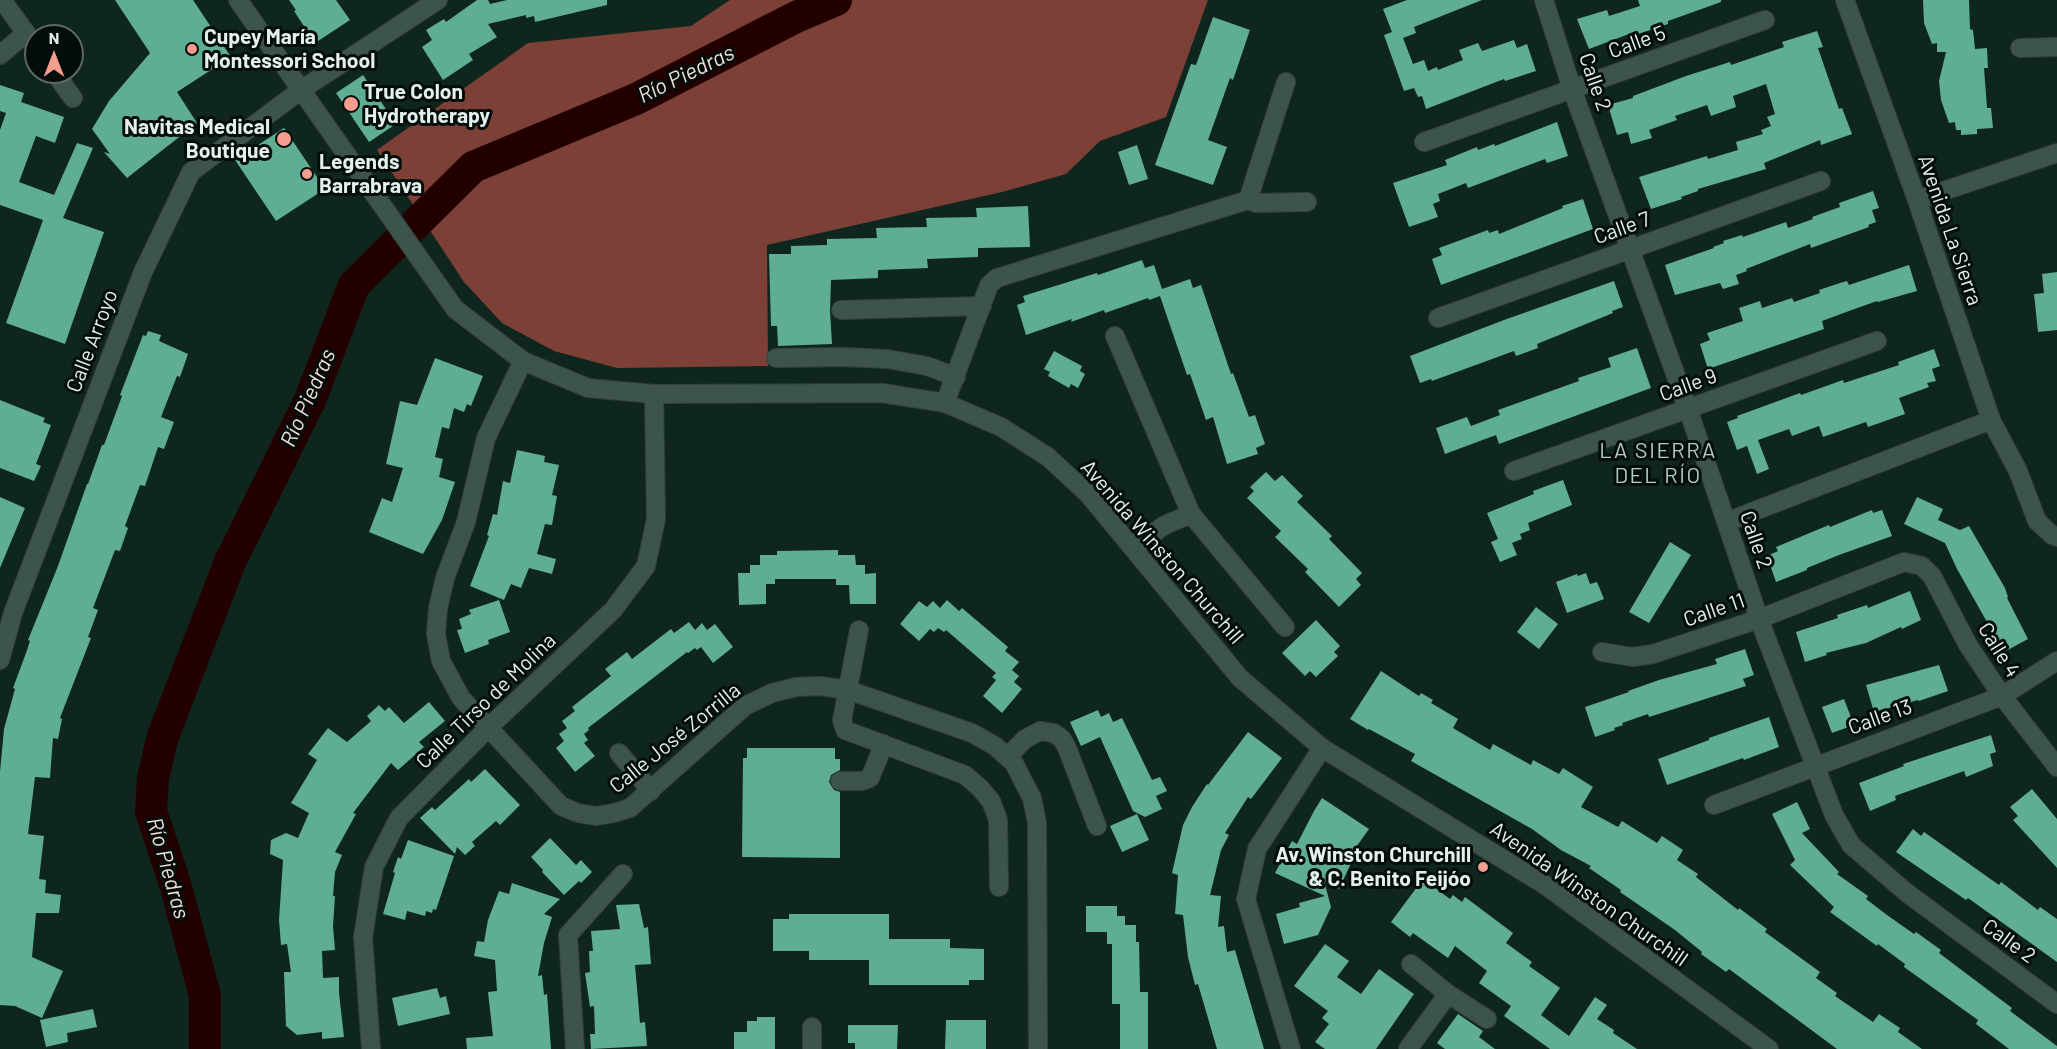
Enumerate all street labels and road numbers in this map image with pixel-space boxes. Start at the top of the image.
street label: Calle 5 [1605,20,1669,64]
street label: Calle 2 [1573,50,1617,114]
street label: Avenida La Sierra [1912,151,1988,309]
street label: Calle 7 [1590,206,1654,250]
street label: Calle Arroyo [61,286,123,396]
street label: Calle 9 [1656,363,1720,407]
street label: Avenida Winston Churchill [1075,455,1249,649]
street label: Calle 2 [1734,508,1778,572]
street label: Calle 11 [1680,588,1748,632]
street label: Calle 4 [1972,618,2026,682]
street label: Calle Tirso de Molina [411,628,561,774]
street label: Calle José Zorrilla [604,677,746,799]
street label: Calle 13 [1844,694,1916,740]
street label: Avenida Winston Churchill [1485,816,1693,972]
street label: Calle 2 [1977,913,2041,969]

